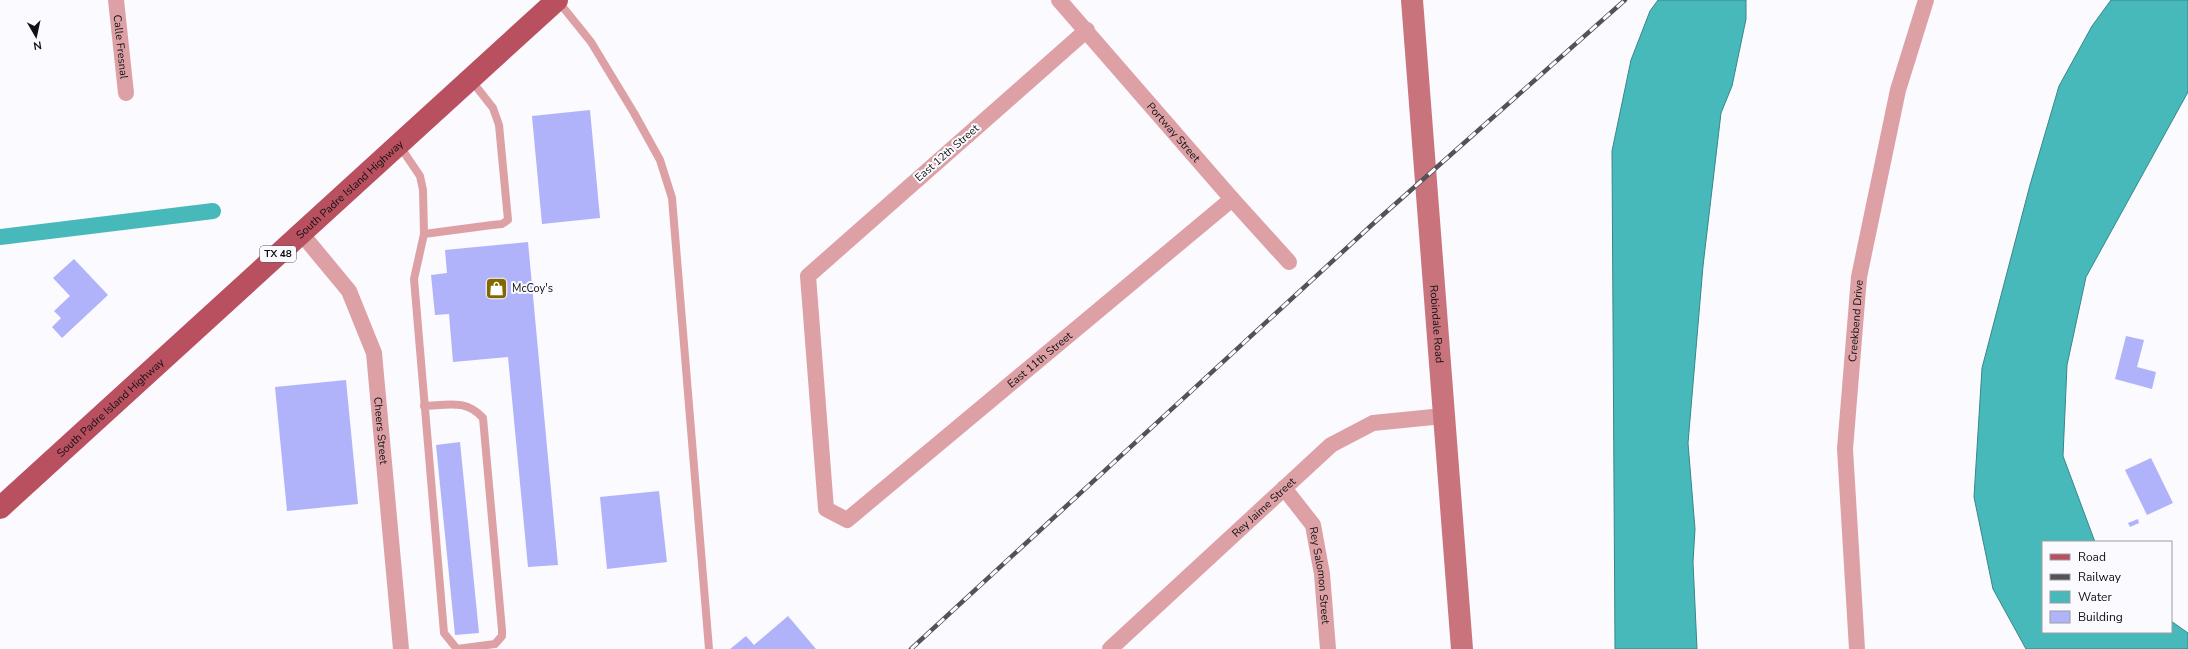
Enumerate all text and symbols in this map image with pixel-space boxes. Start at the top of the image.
street label: Calle Fresnal [110,14,132,80]
north arrow [16,16,56,56]
text: N [32,37,43,53]
street label: Portway Street [1144,99,1204,165]
street label: East 12th Street [912,121,982,185]
street label: South Padre Island Highway [293,136,407,242]
road number: TX 48 [260,246,296,262]
shop icon: McCoy's [483,275,509,301]
street label: Creekbend Drive [1845,279,1866,362]
place label: McCoy's [512,281,553,296]
street label: Robindale Road [1426,284,1447,364]
street label: East 11th Street [1004,328,1075,391]
street label: South Padre Island Highway [53,354,167,460]
street label: Cheers Street [371,396,392,465]
street label: Rey Jaime Street [1228,474,1299,540]
street label: Rey Salomon Street [1306,526,1333,625]
legend [2042,541,2172,633]
text: Road [2078,549,2106,565]
text: Railway [2078,569,2122,585]
text: Water [2078,589,2112,605]
text: Building [2078,609,2123,625]

